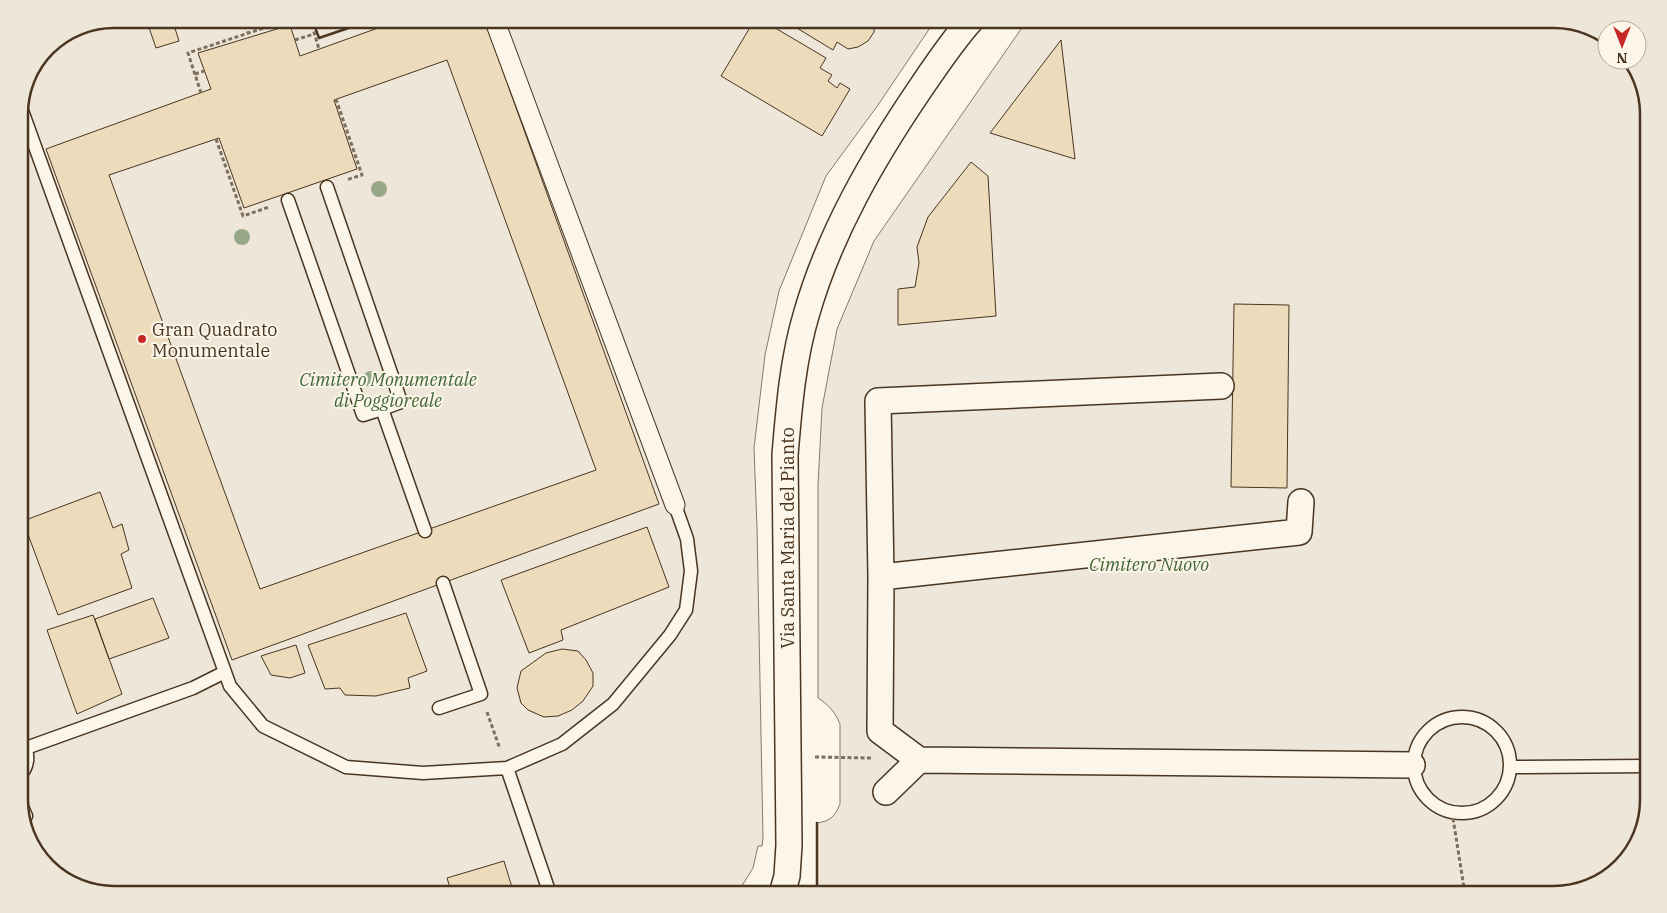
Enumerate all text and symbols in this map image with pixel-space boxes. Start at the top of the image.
north arrow [1597,20,1647,70]
text: N [1616,49,1628,67]
place label: Gran Quadrato Monumentale [152,318,277,362]
marker: Gran Quadrato Monumentale [136,333,148,345]
park label: Cimitero Monumentale di Poggioreale [299,368,477,412]
street label: Via Santa Maria del Pianto [776,427,799,649]
park label: Cimitero Nuovo [1089,553,1209,576]

